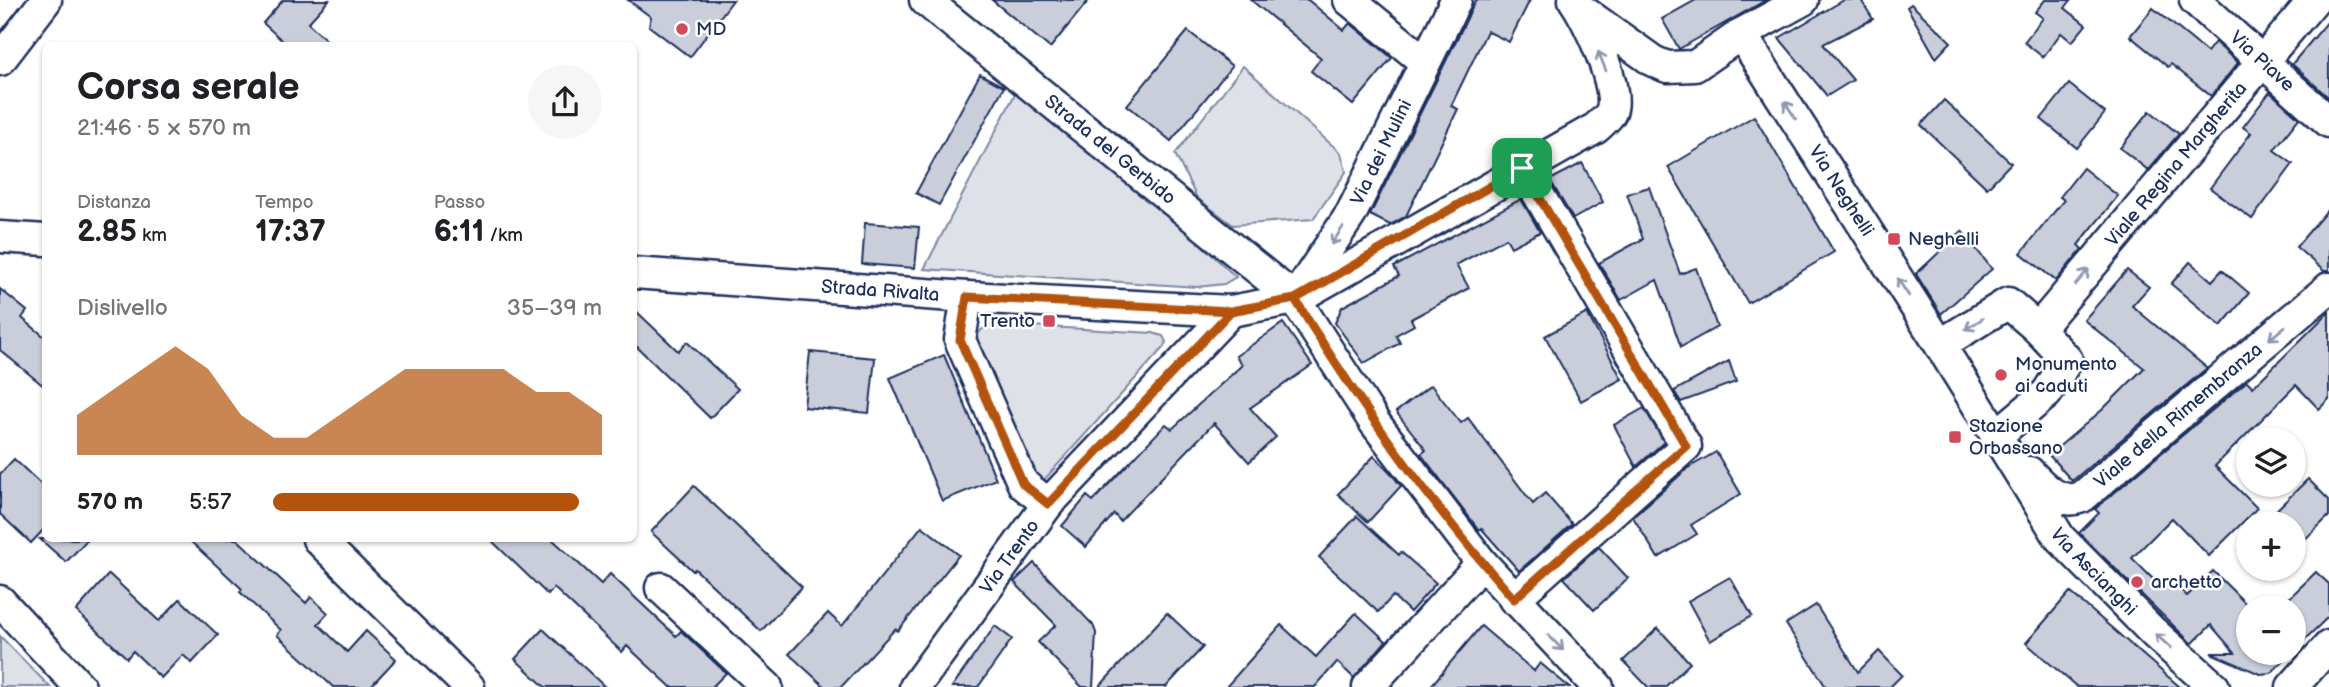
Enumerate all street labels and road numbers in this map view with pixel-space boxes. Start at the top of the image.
street label: Via Piave [2225,26,2299,97]
street label: Viale Regina Margherita [2100,77,2252,251]
street label: Strada del Gerbido [1040,90,1180,210]
street label: Via dei Mulini [1346,96,1417,209]
street label: Via Neghelli [1804,141,1879,240]
street label: Strada Rivalta [820,275,940,306]
street label: Viale della Rimembranza [2090,338,2267,493]
street label: Via Trento [975,515,1044,599]
street label: Via Ascianghi [2045,524,2142,621]

